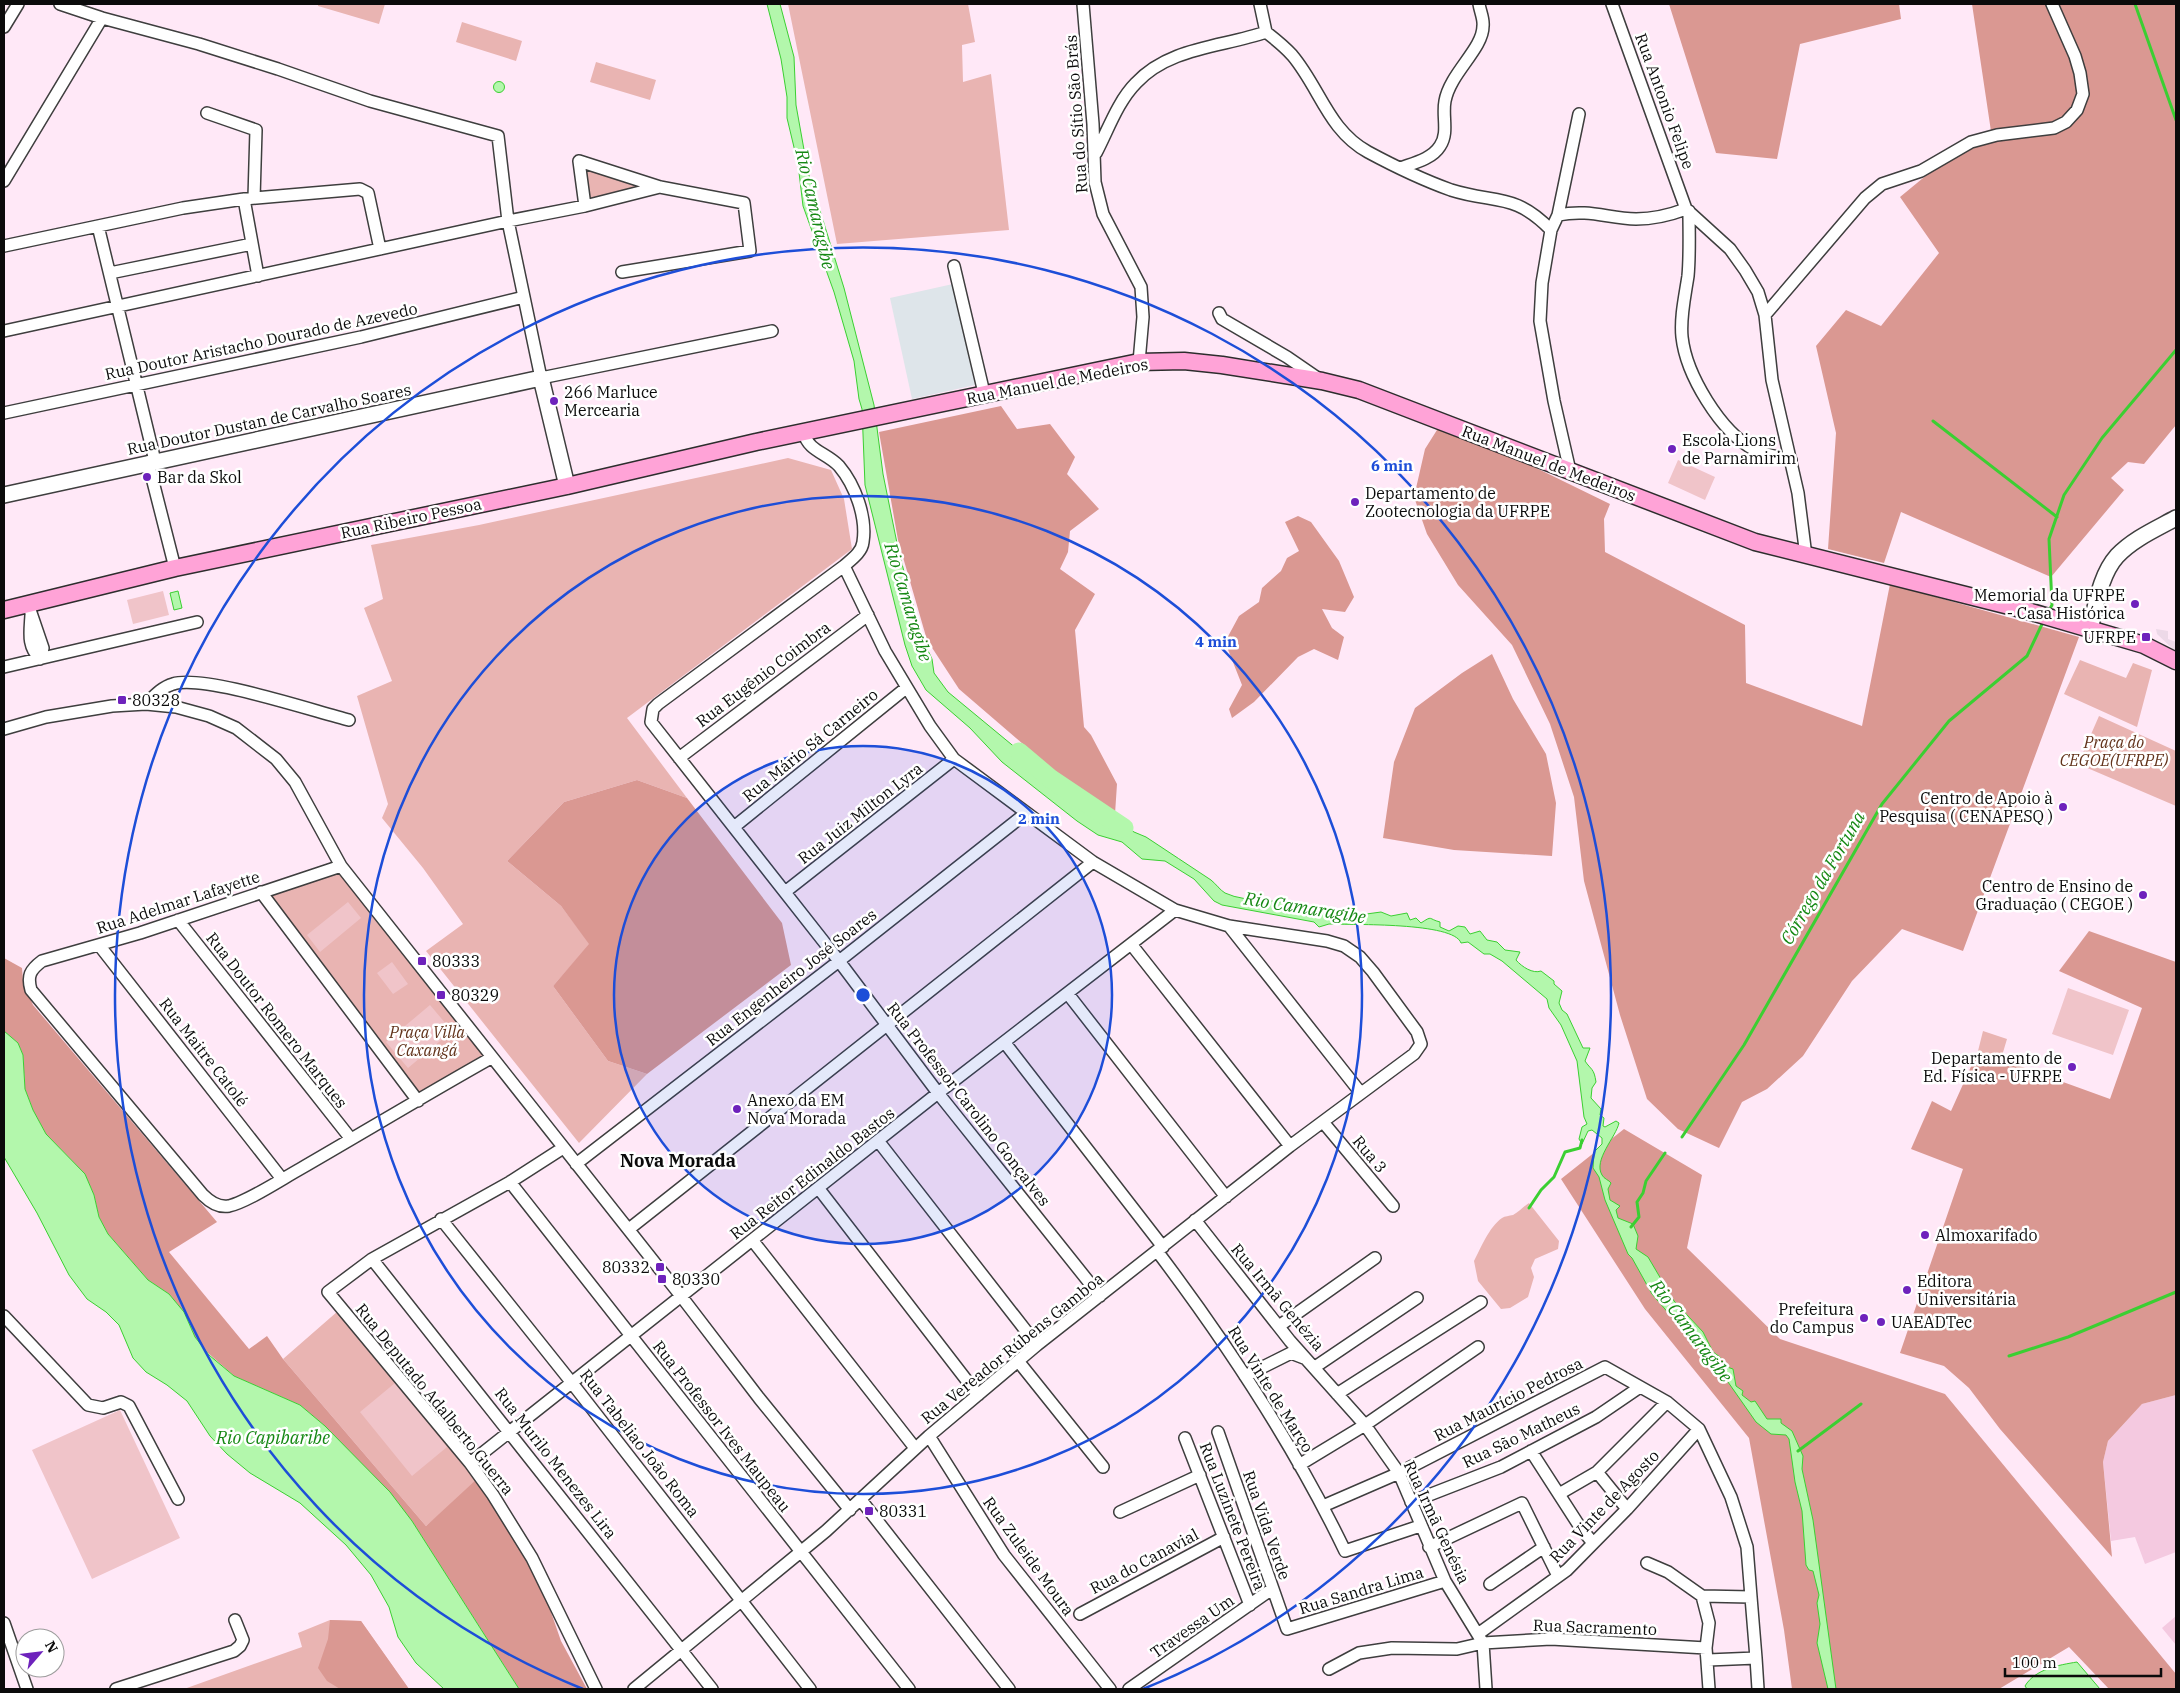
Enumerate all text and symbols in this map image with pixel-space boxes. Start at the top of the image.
street label: Rua Antonio Felipe [1631,30,1699,172]
street label: Rua do Sítio São Brás [1060,34,1092,194]
water label: Rio Camaragibe [790,145,841,271]
street label: Rua Doutor Aristacho Dourado de Azevedo [103,298,419,384]
street label: Rua Manuel de Medeiros [964,354,1150,408]
street label: Rua Doutor Dustan de Carvalho Soares [125,379,413,459]
place label: 266 Marluce Mercearia [564,382,658,420]
marker: 266 Marluce Mercearia [548,395,560,407]
street label: Rua Manuel de Medeiros [1459,421,1639,505]
place label: Escola Lions de Parnamirim [1682,430,1796,468]
marker: Escola Lions de Parnamirim [1666,443,1678,455]
text: 6 min [1371,456,1413,475]
place label: Bar da Skol [157,467,242,487]
marker: Bar da Skol [141,471,153,483]
place label: Departamento de Zootecnologia da UFRPE [1365,483,1550,521]
street label: Rua Ribeiro Pessoa [339,493,484,543]
marker: Departamento de Zootecnologia da UFRPE [1349,496,1361,508]
water label: Rio Camaragibe [879,539,937,664]
place label: Memorial da UFRPE - Casa Histórica [1974,585,2125,623]
marker: Memorial da UFRPE - Casa Histórica [2129,598,2141,610]
street label: Rua Eugênio Coimbra [692,617,834,731]
place label: UFRPE [2083,627,2136,647]
marker: UFRPE [2140,631,2152,643]
text: 4 min [1195,632,1237,651]
street label: Rua Mário Sá Carneiro [738,684,882,806]
place label: 80328 [132,690,180,710]
marker: 80328 [116,694,128,706]
park label: Praça do CEGOE(UFRPE) [2060,732,2168,770]
street label: Rua Juiz Milton Lyra [794,758,927,868]
place label: Centro de Apoio à Pesquisa ( CENAPESQ ) [1879,788,2053,826]
marker: Centro de Apoio à Pesquisa ( CENAPESQ ) [2057,801,2069,813]
water label: Córrego da Fortuna [1775,807,1870,949]
text: 2 min [1018,809,1060,828]
street label: Rua Adelmar Lafayette [94,866,262,938]
place label: Centro de Ensino de Graduação ( CEGOE ) [1975,876,2133,914]
water label: Rio Camaragibe [1242,886,1368,928]
marker: Centro de Ensino de Graduação ( CEGOE ) [2137,889,2149,901]
street label: Rua Engenheiro José Soares [702,904,880,1050]
street label: Rua Doutor Romero Marques [202,928,352,1112]
place label: 80333 [432,951,480,971]
marker: 80333 [416,955,428,967]
place label: 80329 [451,985,499,1005]
centre of rings [854,986,872,1004]
marker: 80329 [435,989,447,1001]
street label: Rua Maitre Catolé [155,994,253,1110]
street label: Rua Professor Carolino Gonçalves [883,998,1055,1210]
park label: Praça Villa Caxangá [388,1022,465,1060]
place label: Departamento de Ed. Física - UFRPE [1923,1048,2062,1086]
marker: Departamento de Ed. Física - UFRPE [2066,1061,2078,1073]
place label: Anexo da EM Nova Morada [747,1090,847,1128]
street label: Rua Reitor Edinaldo Bastos [726,1103,898,1243]
marker: Anexo da EM Nova Morada [731,1103,743,1115]
street label: Rua 3 [1349,1131,1391,1177]
district label: Nova Morada [620,1149,736,1172]
place label: Almoxarifado [1935,1225,2037,1245]
marker: Almoxarifado [1919,1229,1931,1241]
street label: Rua Irmã Genézia [1227,1239,1329,1355]
place label: 80332 [602,1257,650,1277]
marker: 80332 [654,1261,666,1273]
street label: Rua Vereador Rúbens Gamboa [917,1268,1108,1428]
place label: 80330 [672,1269,720,1289]
place label: Editora Universitária [1917,1271,2016,1309]
marker: 80330 [656,1273,668,1285]
water label: Rio Camaragibe [1645,1274,1738,1387]
marker: Editora Universitária [1901,1284,1913,1296]
street label: Rua Deputado Adalberto Guerra [352,1299,519,1499]
place label: Prefeitura do Campus [1770,1299,1854,1337]
marker: Prefeitura do Campus [1858,1312,1870,1324]
place label: UAEADTec [1891,1312,1972,1332]
marker: UAEADTec [1875,1316,1887,1328]
street label: Rua Vinte de Março [1224,1322,1318,1456]
street label: Rua Professor Ives Maupeau [649,1336,795,1516]
street label: Rua Maurício Pedrosa [1430,1353,1586,1445]
street label: Rua Tabeliao João Roma [576,1365,704,1521]
street label: Rua Murilo Menezes Lira [491,1383,621,1543]
street label: Rua São Matheus [1459,1398,1583,1472]
water label: Rio Capibaribe [215,1426,330,1449]
street label: Rua Luzinete Pereira [1196,1439,1271,1593]
street label: Rua Vinte de Agosto [1545,1445,1663,1567]
street label: Rua Irmã Genésia [1400,1457,1474,1587]
street label: Rua Vida Verde [1239,1468,1295,1582]
street label: Rua Zuleide Moura [979,1493,1079,1620]
place label: 80331 [879,1501,927,1521]
marker: 80331 [863,1505,875,1517]
street label: Rua do Canavial [1086,1524,1202,1598]
street label: Rua Sandra Lima [1296,1561,1426,1618]
street label: Travessa Um [1146,1590,1238,1662]
street label: Rua Sacramento [1533,1615,1657,1639]
north arrow [15,1628,65,1678]
text: N [41,1638,62,1656]
scale bar [2005,1646,2161,1678]
text: 100 m [2012,1653,2057,1672]

